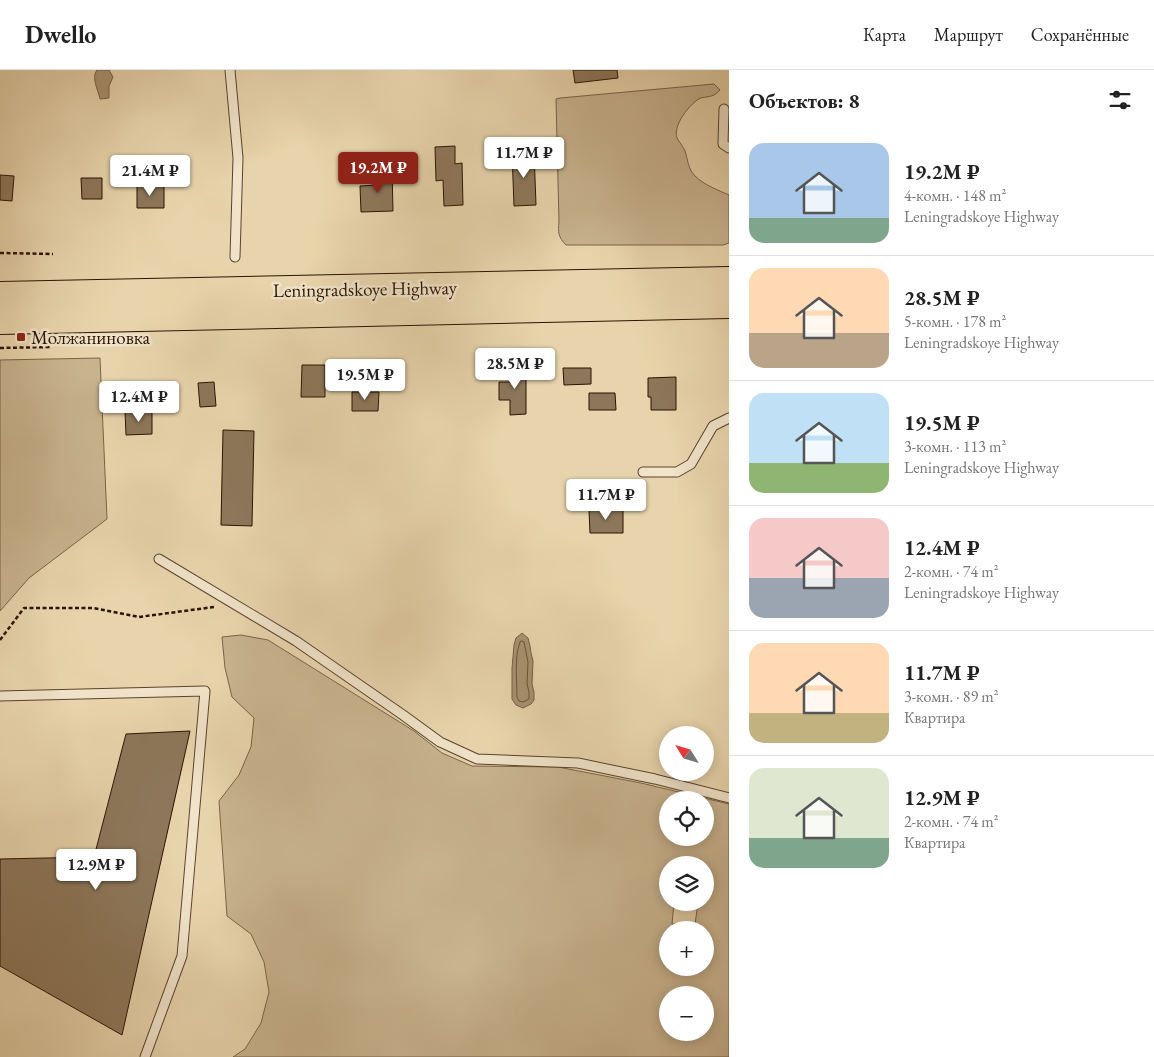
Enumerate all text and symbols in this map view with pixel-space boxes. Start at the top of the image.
text: Dwello [25,19,96,50]
text: Карта [863,23,906,46]
text: Маршрут [934,23,1003,46]
text: Сохранённые [1031,23,1129,46]
icon: filters [1106,86,1134,114]
text: Объектов: 8 [749,87,860,114]
pin: 11.7M ₽ [478,136,570,179]
text: 11.7M ₽ [495,142,553,163]
pin: 19.2M ₽ [332,152,424,194]
pin: 21.4M ₽ [104,154,196,197]
text: 19.2M ₽ [349,157,407,178]
text: 19.2M ₽ [904,158,980,185]
text: 21.4M ₽ [121,160,179,181]
icon: home [789,163,849,223]
text: 4-комн. · 148 m² [904,185,1006,206]
text: Leningradskoye Highway [904,206,1059,227]
street label: Leningradskoye Highway [273,275,458,303]
text: 28.5M ₽ [904,284,980,311]
icon: home [789,288,849,348]
text: 5-комн. · 178 m² [904,311,1006,332]
place label: Молжаниновка [31,325,151,350]
marker: Молжаниновка [15,331,27,343]
text: Leningradskoye Highway [904,332,1059,353]
pin: 28.5M ₽ [469,348,561,390]
text: 28.5M ₽ [486,353,544,374]
pin: 19.5M ₽ [319,358,411,401]
text: 19.5M ₽ [336,364,394,385]
pin: 12.4M ₽ [93,380,185,423]
text: 12.4M ₽ [110,386,168,407]
text: 19.5M ₽ [904,409,980,436]
icon: home [789,413,849,473]
text: 3-комн. · 113 m² [904,436,1006,457]
text: Leningradskoye Highway [904,457,1059,478]
pin: 11.7M ₽ [560,478,652,521]
text: 11.7M ₽ [577,484,635,505]
text: 12.4M ₽ [904,534,980,561]
icon: home [789,538,849,598]
text: 2-комн. · 74 m² [904,561,999,582]
text: Leningradskoye Highway [904,582,1059,603]
text: 11.7M ₽ [904,659,980,686]
icon: home [789,663,849,723]
text: 3-комн. · 89 m² [904,686,999,707]
text: Квартира [904,707,965,728]
north arrow [659,726,714,781]
map controls [659,726,714,1041]
text: 12.9M ₽ [904,784,980,811]
icon: home [789,788,849,848]
button: locate [659,791,714,846]
text: 2-комн. · 74 m² [904,811,999,832]
text: Квартира [904,832,965,853]
pin: 12.9M ₽ [50,848,142,891]
text: 12.9M ₽ [67,854,125,875]
button: layers [659,856,714,911]
button: + [659,921,714,976]
button: − [659,986,714,1041]

